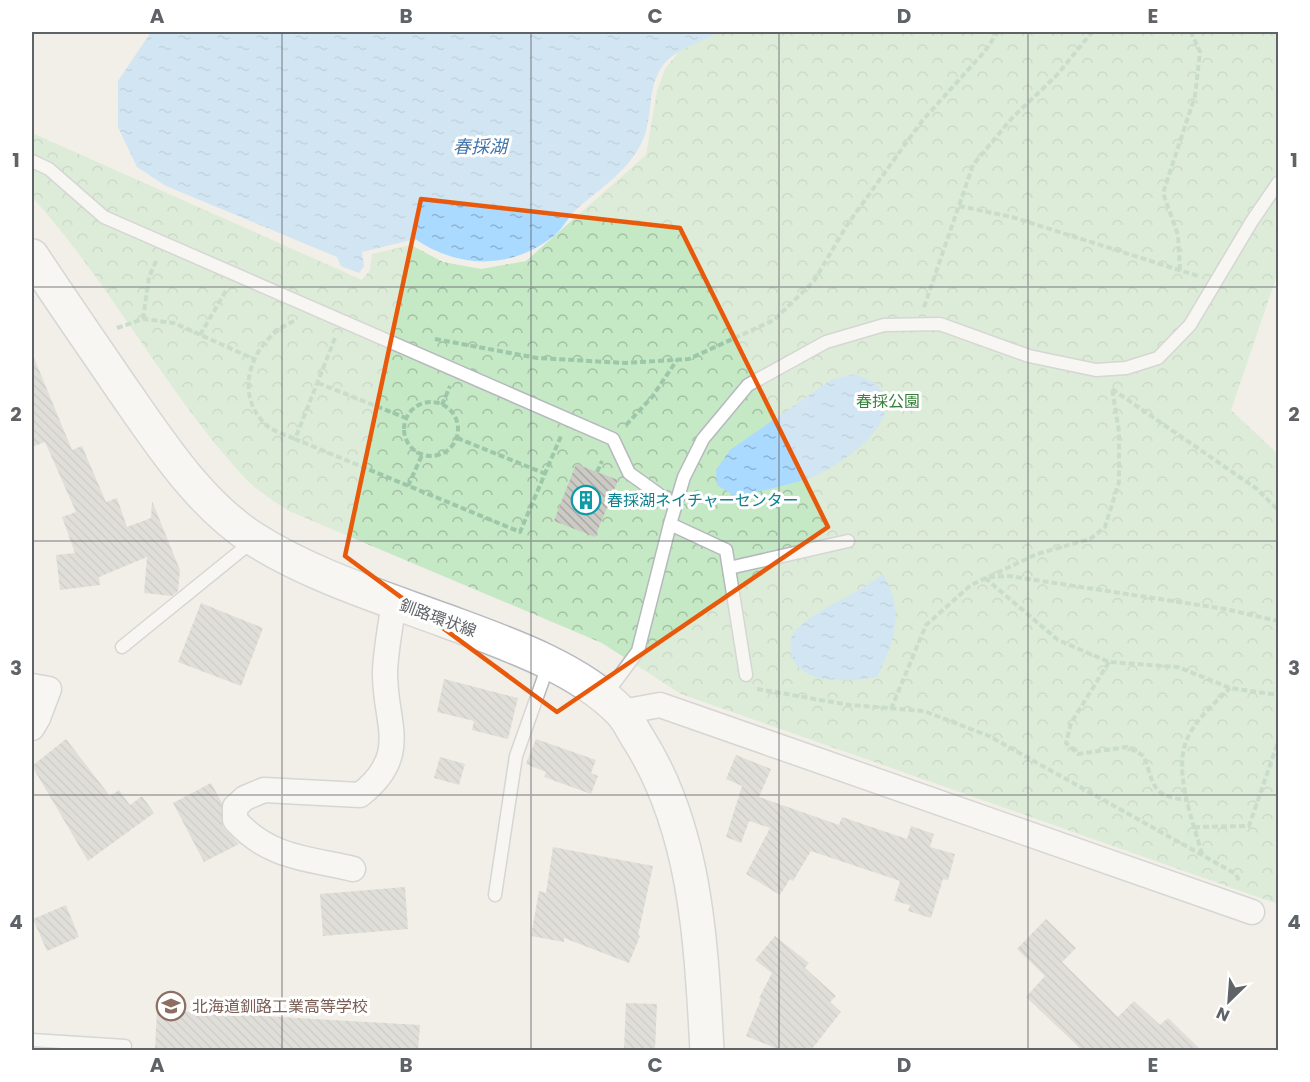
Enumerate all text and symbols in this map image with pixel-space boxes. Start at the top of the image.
text: A [150,2,165,30]
text: B [399,2,413,30]
text: C [647,2,663,30]
text: D [897,2,911,30]
text: E [1148,2,1158,30]
water label: 春採湖 [453,134,510,159]
text: 1 [12,146,20,174]
text: 1 [1290,146,1298,174]
park label: 春採公園 [856,390,920,413]
text: 2 [10,400,22,428]
text: 2 [1288,400,1300,428]
building icon: 春採湖ネイチャーセンター [570,484,602,516]
place label: 春採湖ネイチャーセンター [607,489,799,512]
street label: 釧路環状線 [396,594,480,642]
text: 3 [10,654,22,682]
text: 3 [1288,654,1300,682]
text: 4 [9,908,23,936]
text: 4 [1287,908,1301,936]
north arrow [1199,971,1259,1031]
school or university icon: 北海道釧路工業高等学校 [155,990,187,1022]
place label: 北海道釧路工業高等学校 [192,995,368,1018]
text: N [1213,1001,1233,1027]
text: A [150,1051,165,1079]
text: B [399,1051,413,1079]
text: C [647,1051,663,1079]
text: D [897,1051,911,1079]
text: E [1148,1051,1158,1079]

